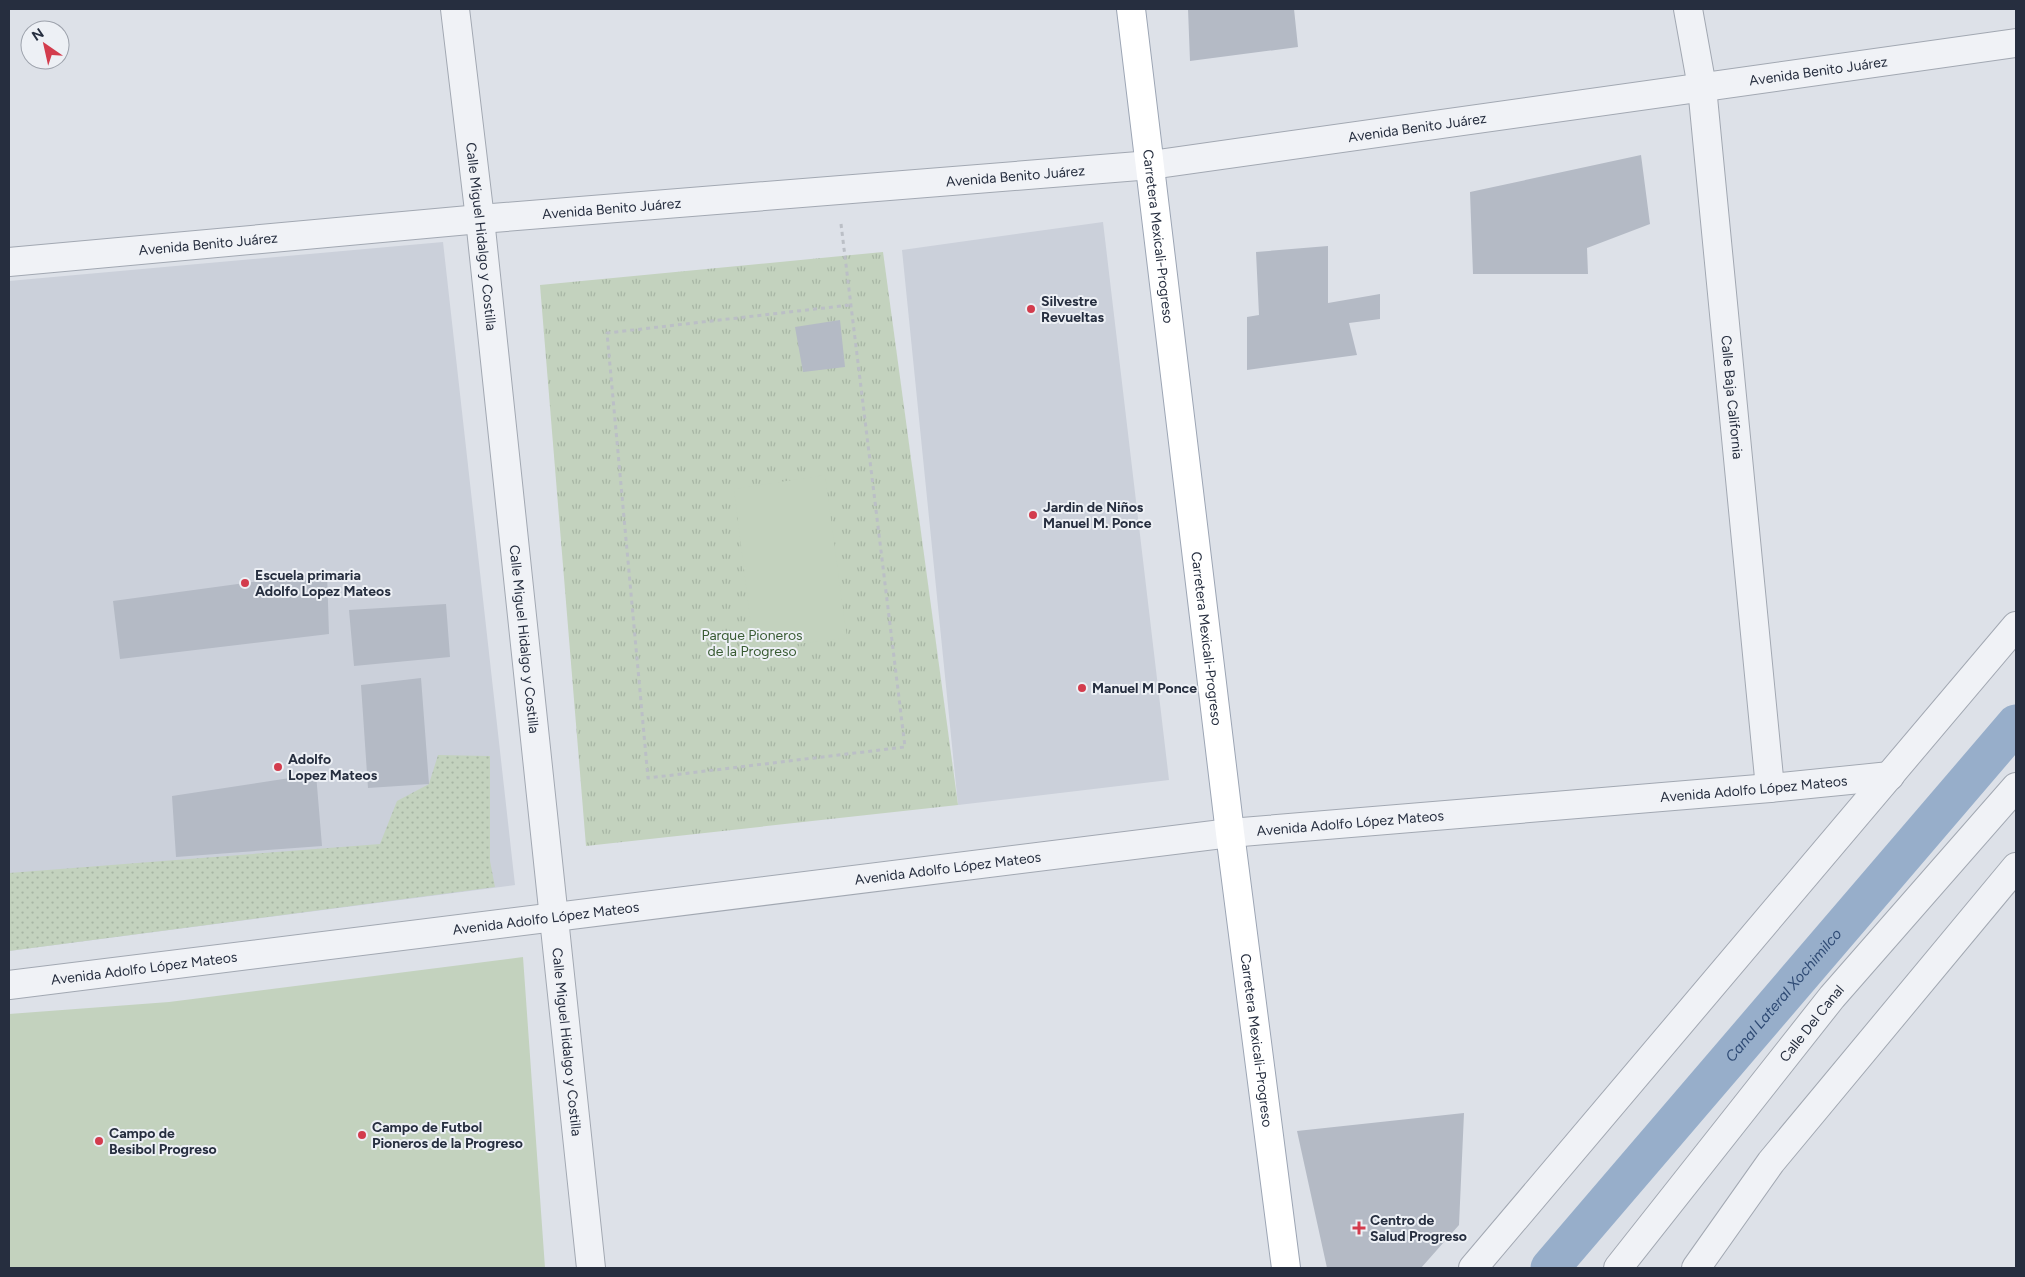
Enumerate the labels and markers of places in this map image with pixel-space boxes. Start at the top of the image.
place label: Silvestre Revueltas [1041,293,1104,326]
marker: Silvestre Revueltas [1025,303,1037,315]
place label: Jardin de Niños Manuel M. Ponce [1043,499,1152,532]
marker: Jardin de Niños Manuel M. Ponce [1027,509,1039,521]
place label: Escuela primaria Adolfo Lopez Mateos [255,567,391,600]
marker: Escuela primaria Adolfo Lopez Mateos [239,577,251,589]
place label: Manuel M Ponce [1092,680,1197,697]
marker: Manuel M Ponce [1076,682,1088,694]
place label: Adolfo Lopez Mateos [288,751,378,784]
marker: Adolfo Lopez Mateos [272,761,284,773]
place label: Campo de Futbol Pioneros de la Progreso [372,1119,523,1152]
place label: Campo de Besibol Progreso [109,1125,217,1158]
marker: Campo de Futbol Pioneros de la Progreso [356,1129,368,1141]
marker: Campo de Besibol Progreso [93,1135,105,1147]
place label: Centro de Salud Progreso [1370,1212,1467,1245]
marker: Centro de Salud Progreso [1352,1221,1366,1235]

